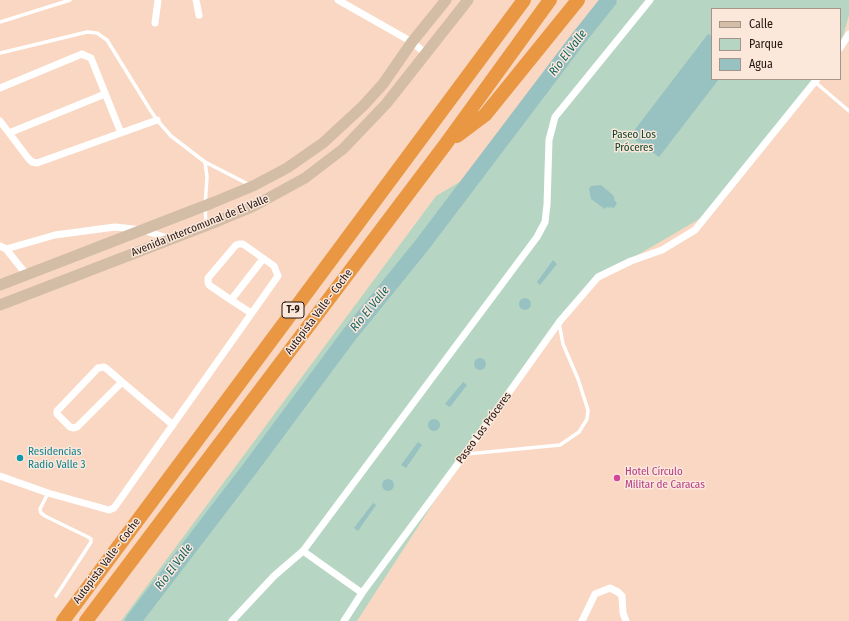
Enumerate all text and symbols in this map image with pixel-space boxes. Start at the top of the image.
legend [711,8,841,80]
text: Calle [749,17,773,31]
water label: Río El Valle [546,27,590,79]
text: Parque [749,37,783,51]
text: Agua [749,57,773,71]
park label: Paseo Los Próceres [612,128,656,154]
street label: Avenida Intercomunal de El Valle [129,192,271,260]
street label: Autopista Valle - Coche [283,267,355,357]
water label: Río El Valle [347,283,393,335]
road number: T-9 [282,302,304,318]
street label: Paseo Los Próceres [454,390,514,466]
place label: Residencias Radio Valle 3 [28,445,85,471]
marker: Residencias Radio Valle 3 [15,453,25,463]
place label: Hotel Círculo Militar de Caracas [625,465,705,491]
marker: Hotel Círculo Militar de Caracas [612,473,622,483]
street label: Autopista Valle - Coche [71,516,143,606]
water label: Río El Valle [152,541,196,593]

